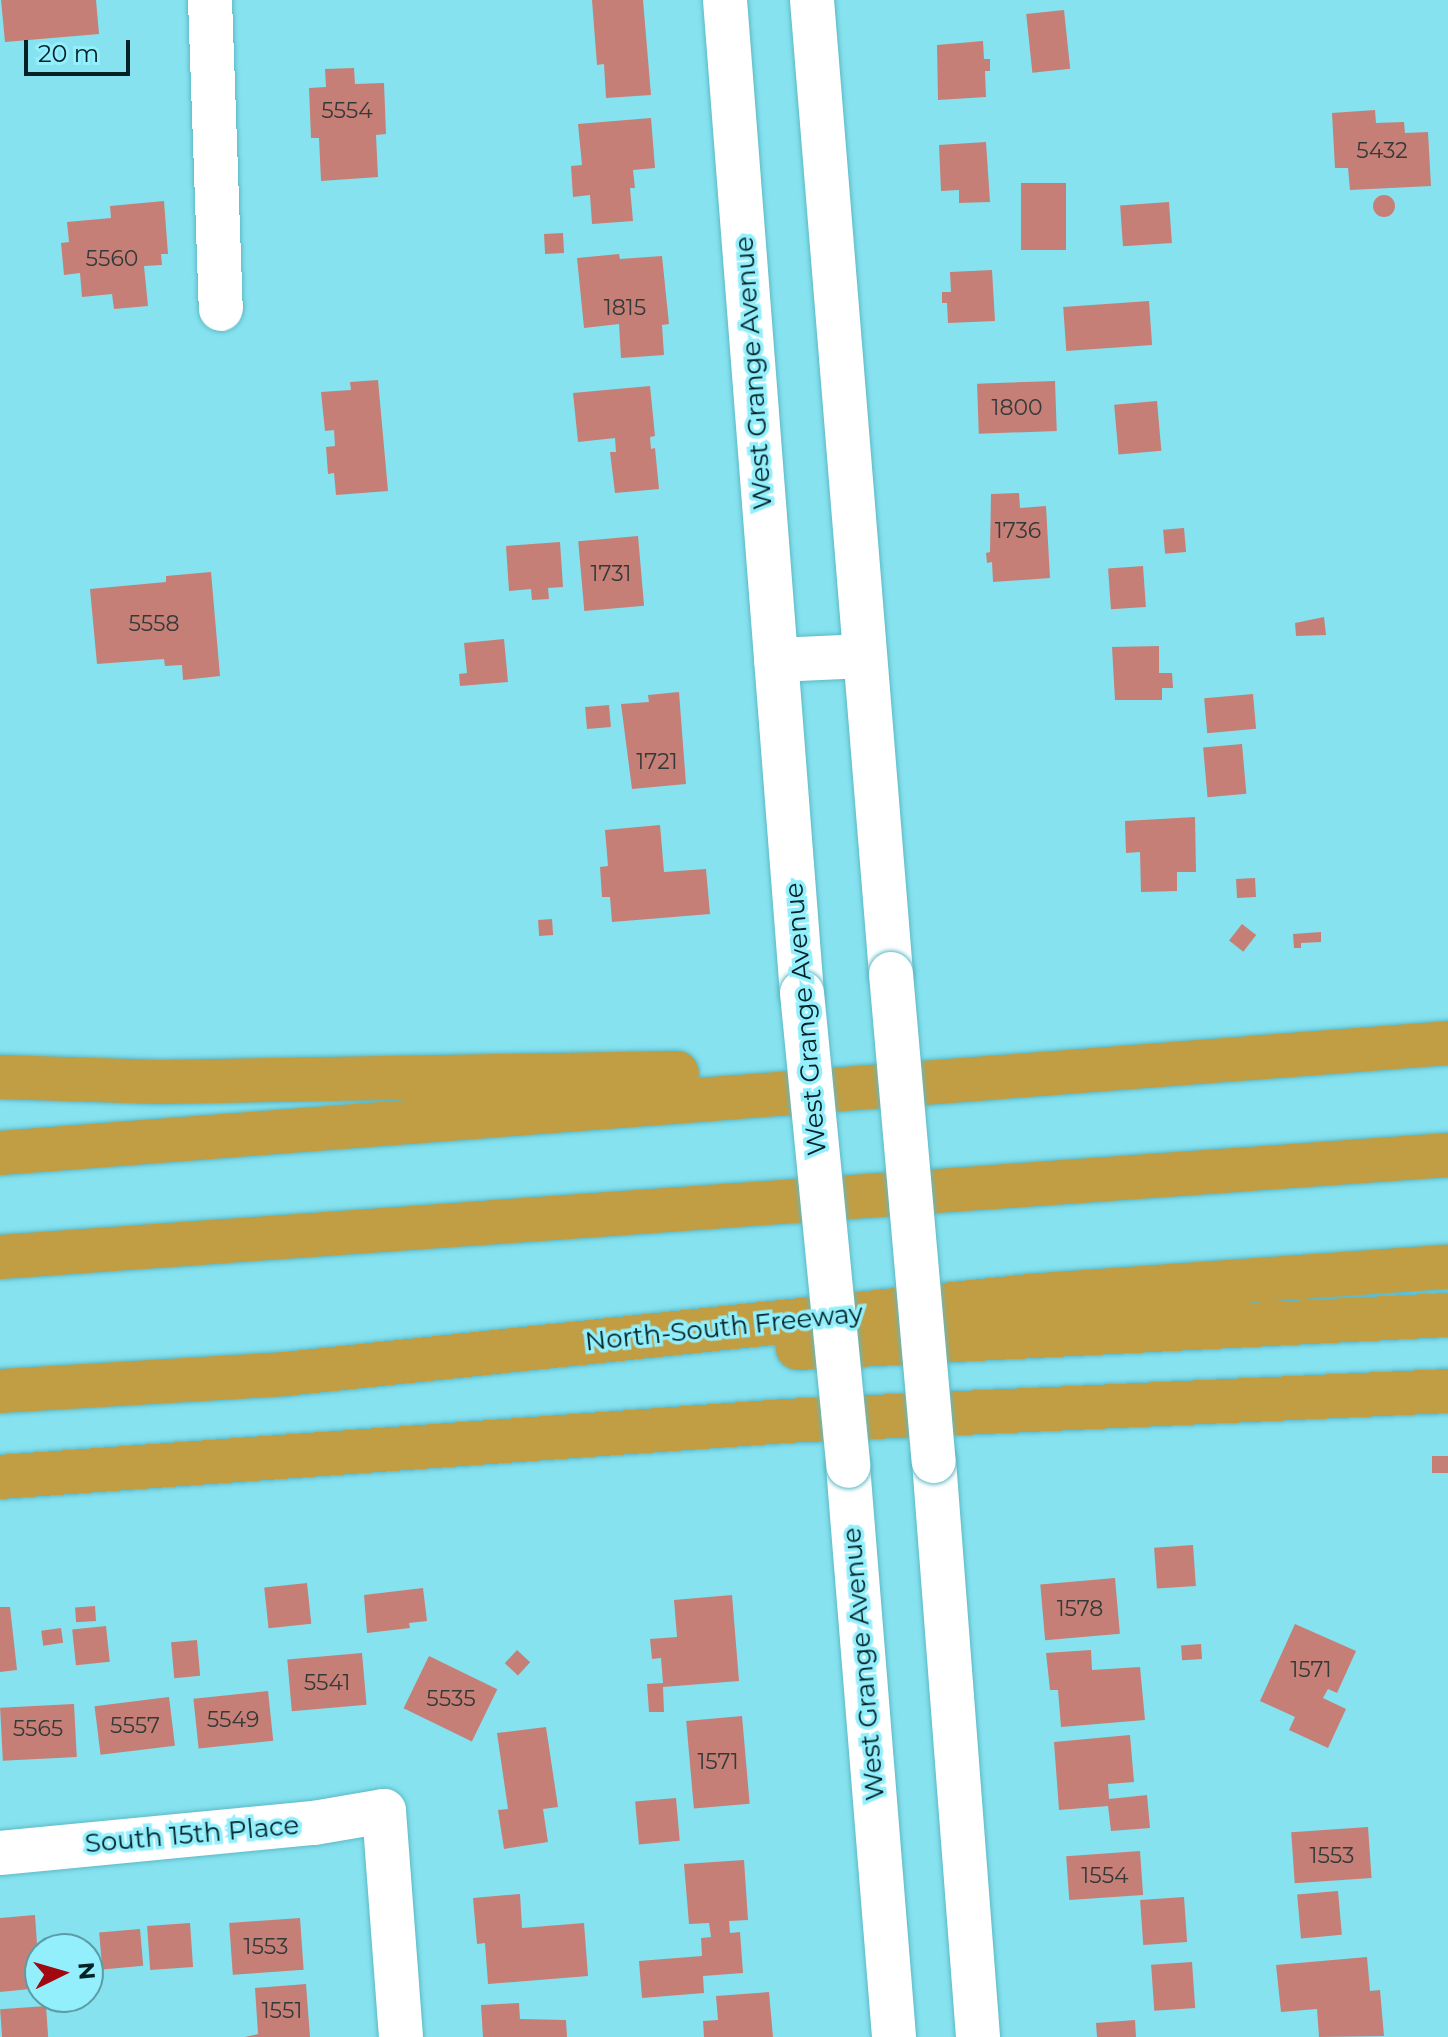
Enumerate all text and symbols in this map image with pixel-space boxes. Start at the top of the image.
scale bar [28,24,134,74]
text: 20 m [38,39,99,68]
house number: 5554 [321,98,373,124]
house number: 5432 [1356,138,1408,164]
street label: West Grange Avenue [729,235,779,511]
house number: 5560 [86,246,138,272]
house number: 1815 [604,295,646,321]
house number: 1800 [991,395,1043,421]
house number: 1736 [995,518,1041,544]
house number: 1731 [590,561,632,587]
house number: 5558 [128,611,180,637]
house number: 1721 [636,749,678,775]
street label: West Grange Avenue [779,881,833,1157]
street label: North-South Freeway [583,1298,865,1358]
street label: West Grange Avenue [837,1526,891,1802]
house number: 1578 [1057,1596,1103,1622]
house number: 1571 [1290,1657,1332,1683]
house number: 5541 [304,1670,350,1696]
house number: 5535 [426,1686,476,1712]
house number: 5549 [207,1707,259,1733]
house number: 5557 [110,1713,160,1739]
house number: 5565 [13,1716,63,1742]
house number: 1571 [697,1749,739,1775]
street label: South 15th Place [84,1810,300,1860]
house number: 1553 [1309,1843,1355,1869]
house number: 1554 [1081,1863,1129,1889]
north arrow [24,1933,104,2013]
house number: 1553 [243,1934,289,1960]
text: N [72,1961,101,1981]
house number: 1551 [262,1998,302,2024]

